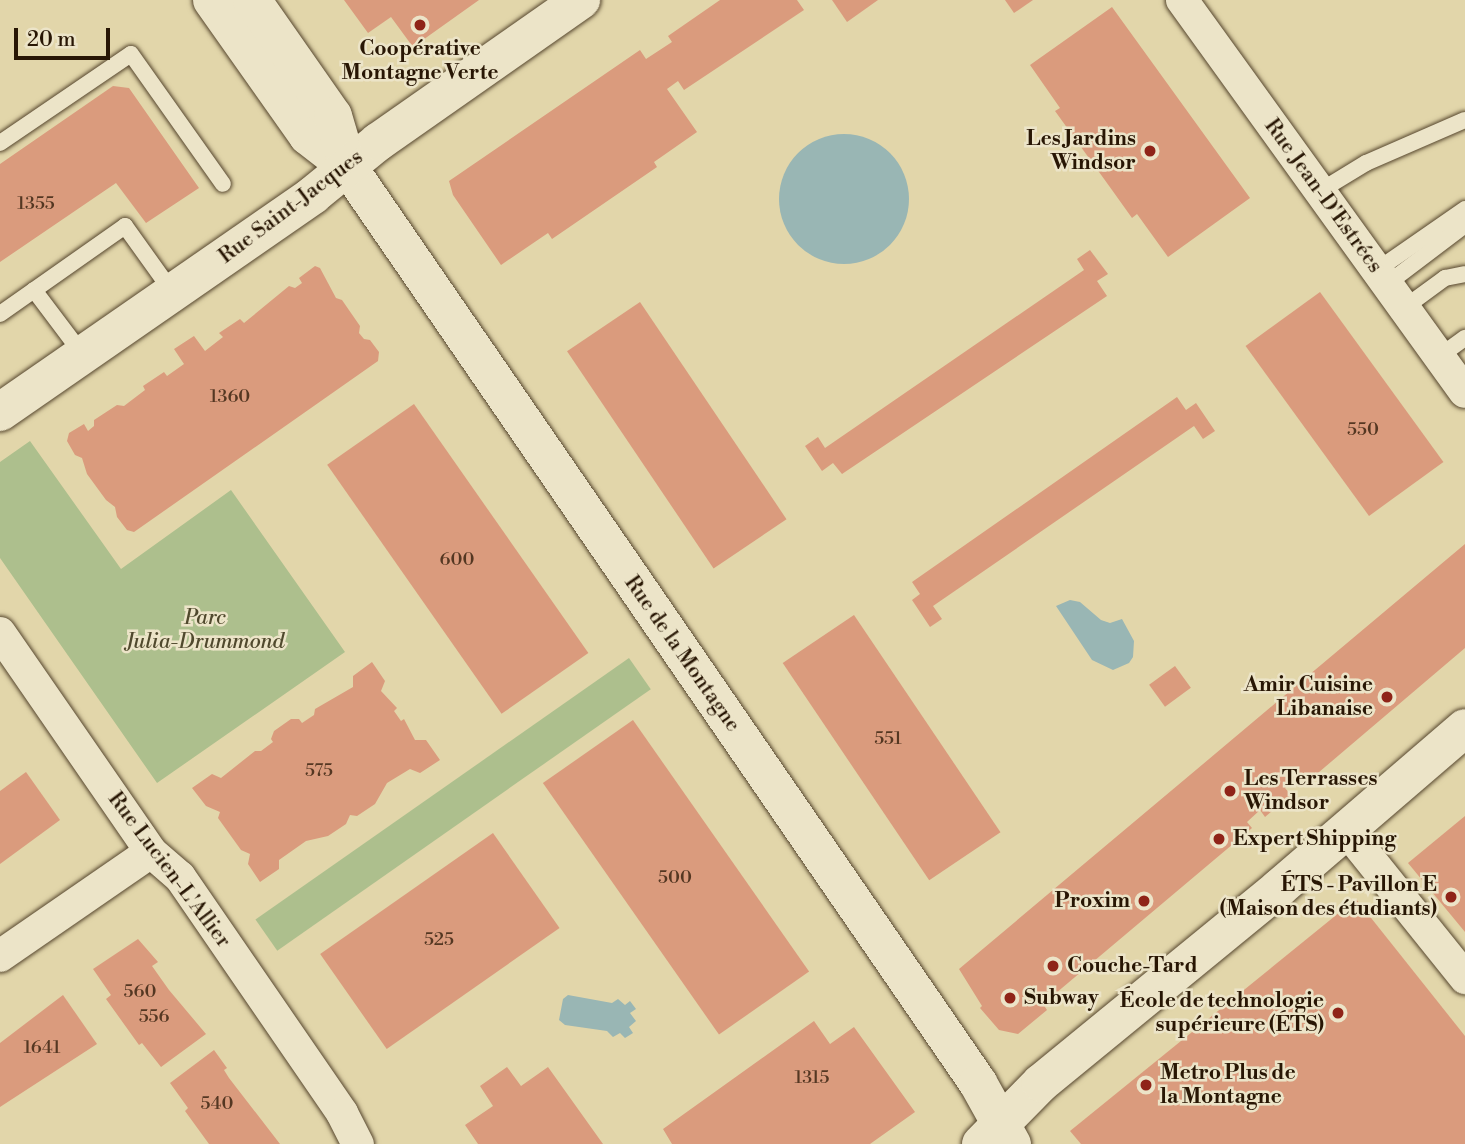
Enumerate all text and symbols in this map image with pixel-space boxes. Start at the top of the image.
scale bar [18,14,114,58]
marker: Coopérative Montagne Verte [412,17,428,33]
text: 20 m [27,27,76,53]
place label: Coopérative Montagne Verte [341,36,499,86]
street label: Rue Jean-D'Estrées [1259,114,1387,278]
place label: Les Jardins Windsor [1026,126,1136,176]
marker: Les Jardins Windsor [1142,143,1158,159]
street label: Rue Saint-Jacques [214,145,368,269]
house number: 1355 [17,193,55,215]
house number: 1360 [210,386,250,408]
house number: 550 [1347,419,1379,441]
house number: 600 [440,549,474,571]
street label: Rue de la Montagne [619,571,745,737]
park label: Parc Julia-Drummond [126,605,284,655]
place label: Amir Cuisine Libanaise [1244,672,1373,722]
marker: Amir Cuisine Libanaise [1379,689,1395,705]
house number: 551 [874,728,902,750]
house number: 575 [305,760,333,782]
place label: Les Terrasses Windsor [1244,766,1377,816]
marker: Les Terrasses Windsor [1222,783,1238,799]
street label: Rue Lucien-L'Allier [102,787,236,953]
place label: Expert Shipping [1233,826,1396,852]
marker: Expert Shipping [1211,831,1227,847]
house number: 500 [658,867,692,889]
place label: ÉTS - Pavillon E (Maison des étudiants) [1220,872,1437,922]
place label: Proxim [1055,888,1130,914]
marker: ÉTS - Pavillon E (Maison des étudiants) [1443,889,1459,905]
marker: Proxim [1136,893,1152,909]
house number: 525 [424,929,454,951]
place label: Couche-Tard [1067,953,1198,979]
marker: Couche-Tard [1045,958,1061,974]
house number: 560 [124,981,156,1003]
place label: Subway [1024,985,1098,1011]
place label: École de technologie supérieure (ÉTS) [1120,988,1324,1038]
marker: Subway [1002,990,1018,1006]
marker: École de technologie supérieure (ÉTS) [1330,1005,1346,1021]
house number: 556 [139,1006,169,1028]
house number: 1641 [24,1037,60,1059]
place label: Metro Plus de la Montagne [1160,1060,1296,1110]
house number: 1315 [795,1067,829,1089]
marker: Metro Plus de la Montagne [1138,1077,1154,1093]
house number: 540 [201,1093,233,1115]

